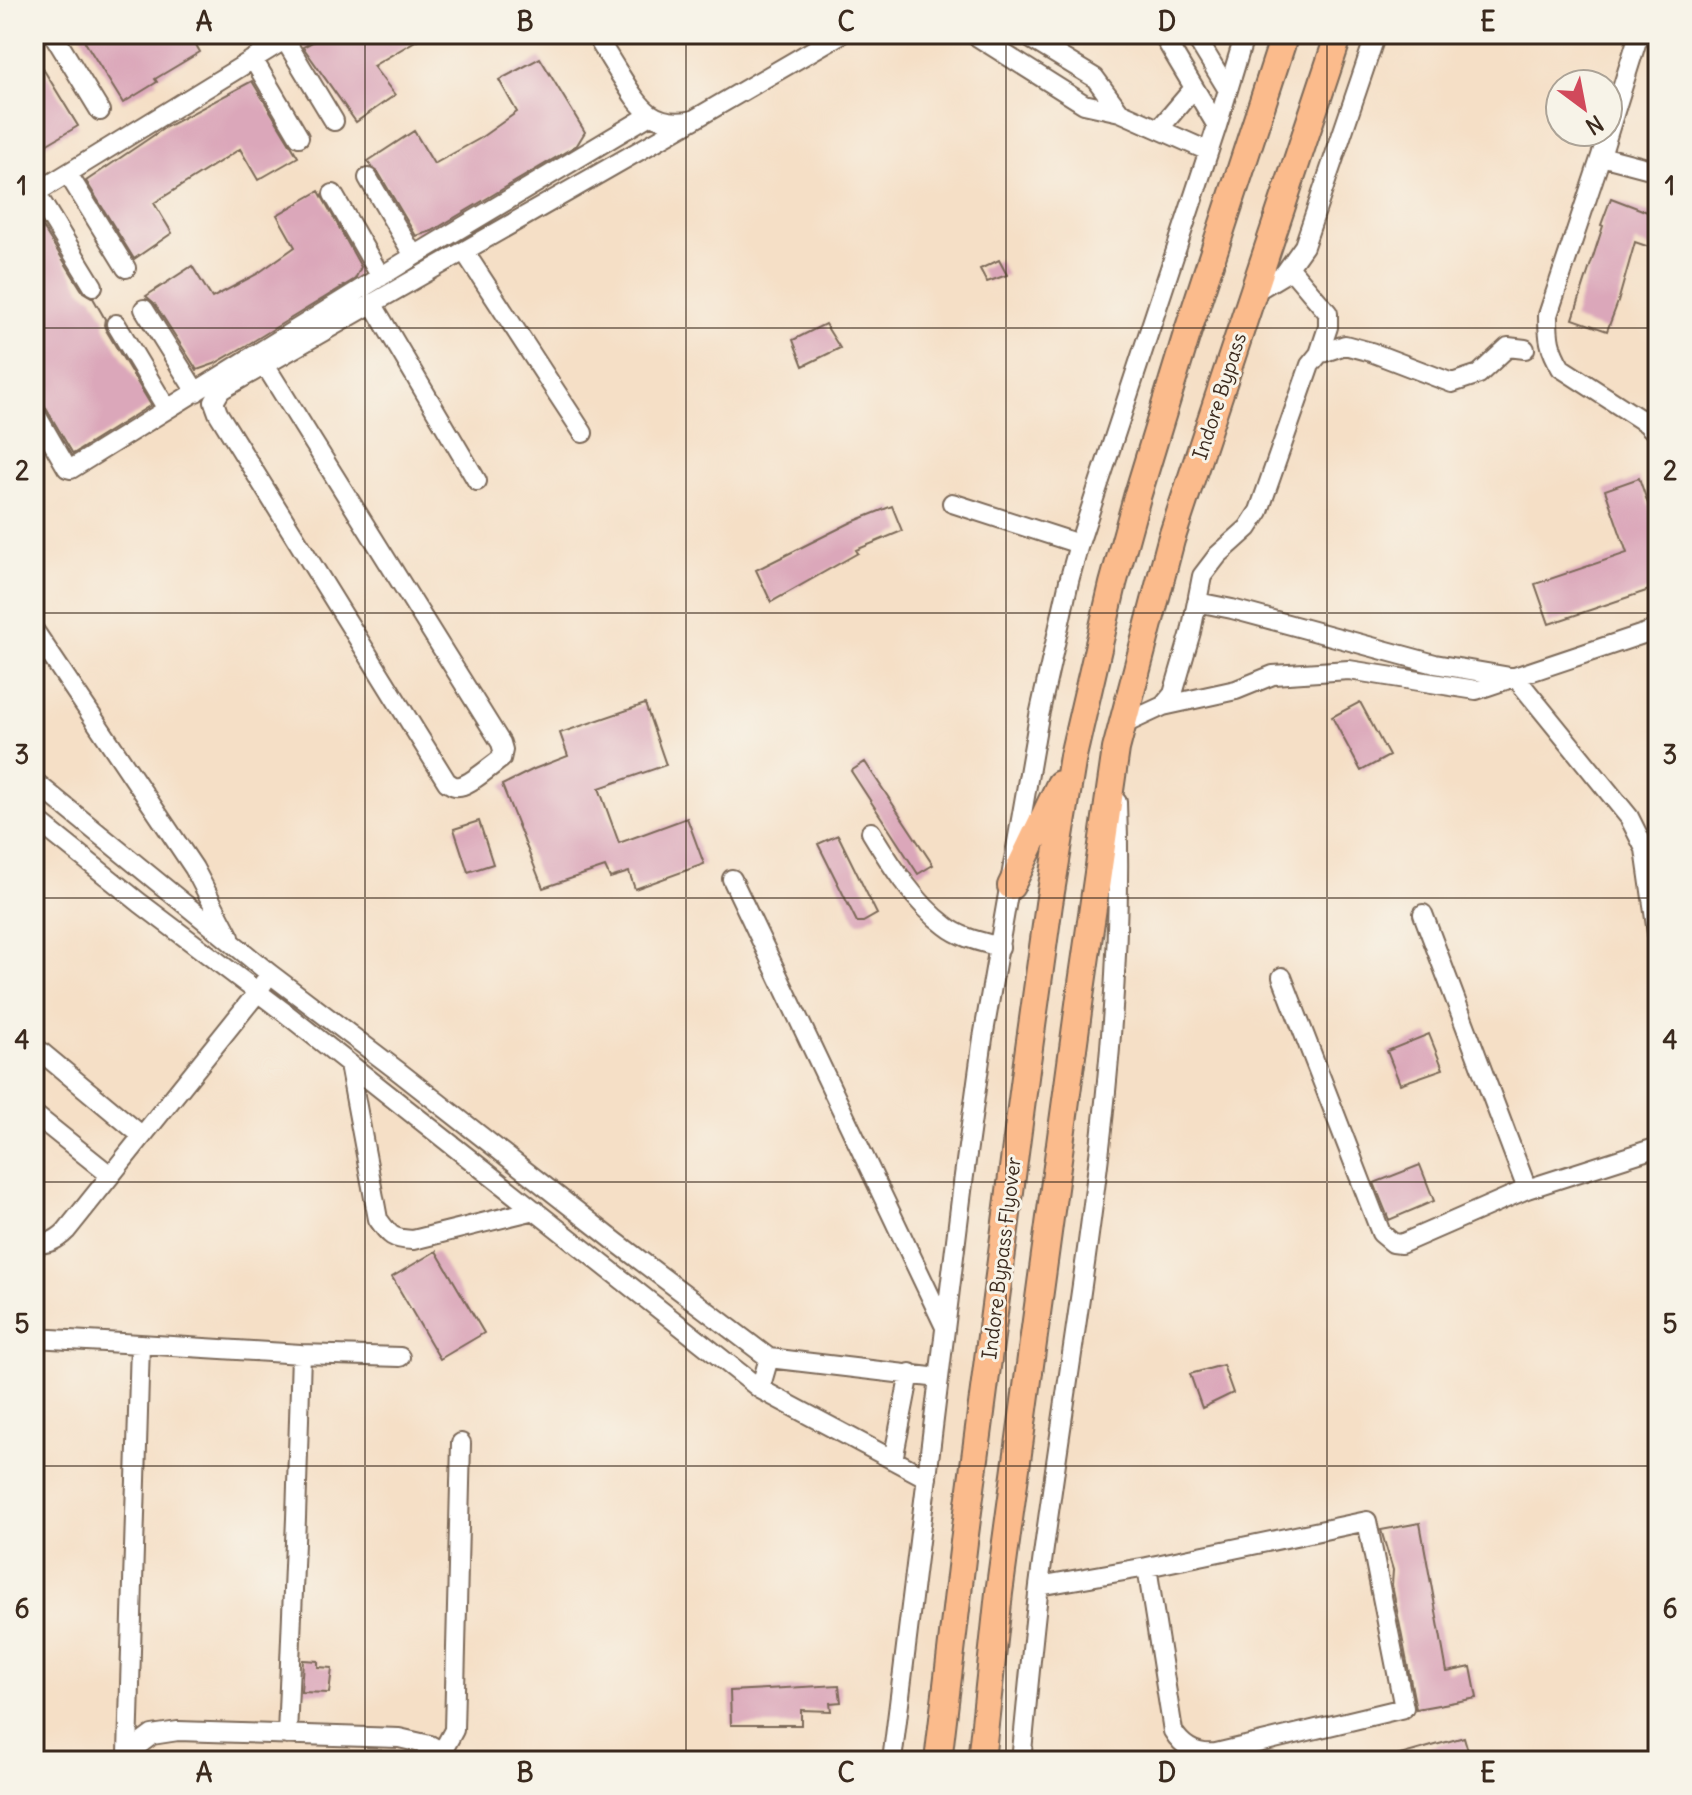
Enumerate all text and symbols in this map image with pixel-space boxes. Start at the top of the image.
text: A [196,5,213,38]
text: B [516,5,534,38]
text: C [837,5,855,38]
text: D [1158,5,1176,38]
text: E [1480,5,1496,38]
north arrow [1544,68,1624,148]
text: N [1581,109,1608,141]
text: 1 [17,169,27,202]
text: 1 [1665,169,1675,202]
street label: Indore Bypass [1187,329,1251,463]
text: 2 [15,454,29,487]
text: 2 [1663,454,1677,487]
text: 3 [15,738,29,771]
text: 3 [1663,738,1677,771]
text: 4 [14,1023,30,1056]
text: 4 [1662,1023,1678,1056]
street label: Indore Bypass Flyover [976,1155,1026,1361]
text: 5 [15,1307,30,1340]
text: 5 [1663,1307,1678,1340]
text: 6 [14,1592,30,1625]
text: 6 [1662,1592,1678,1625]
text: A [196,1756,213,1789]
text: B [516,1756,534,1789]
text: C [837,1756,855,1789]
text: D [1158,1756,1176,1789]
text: E [1480,1756,1496,1789]

